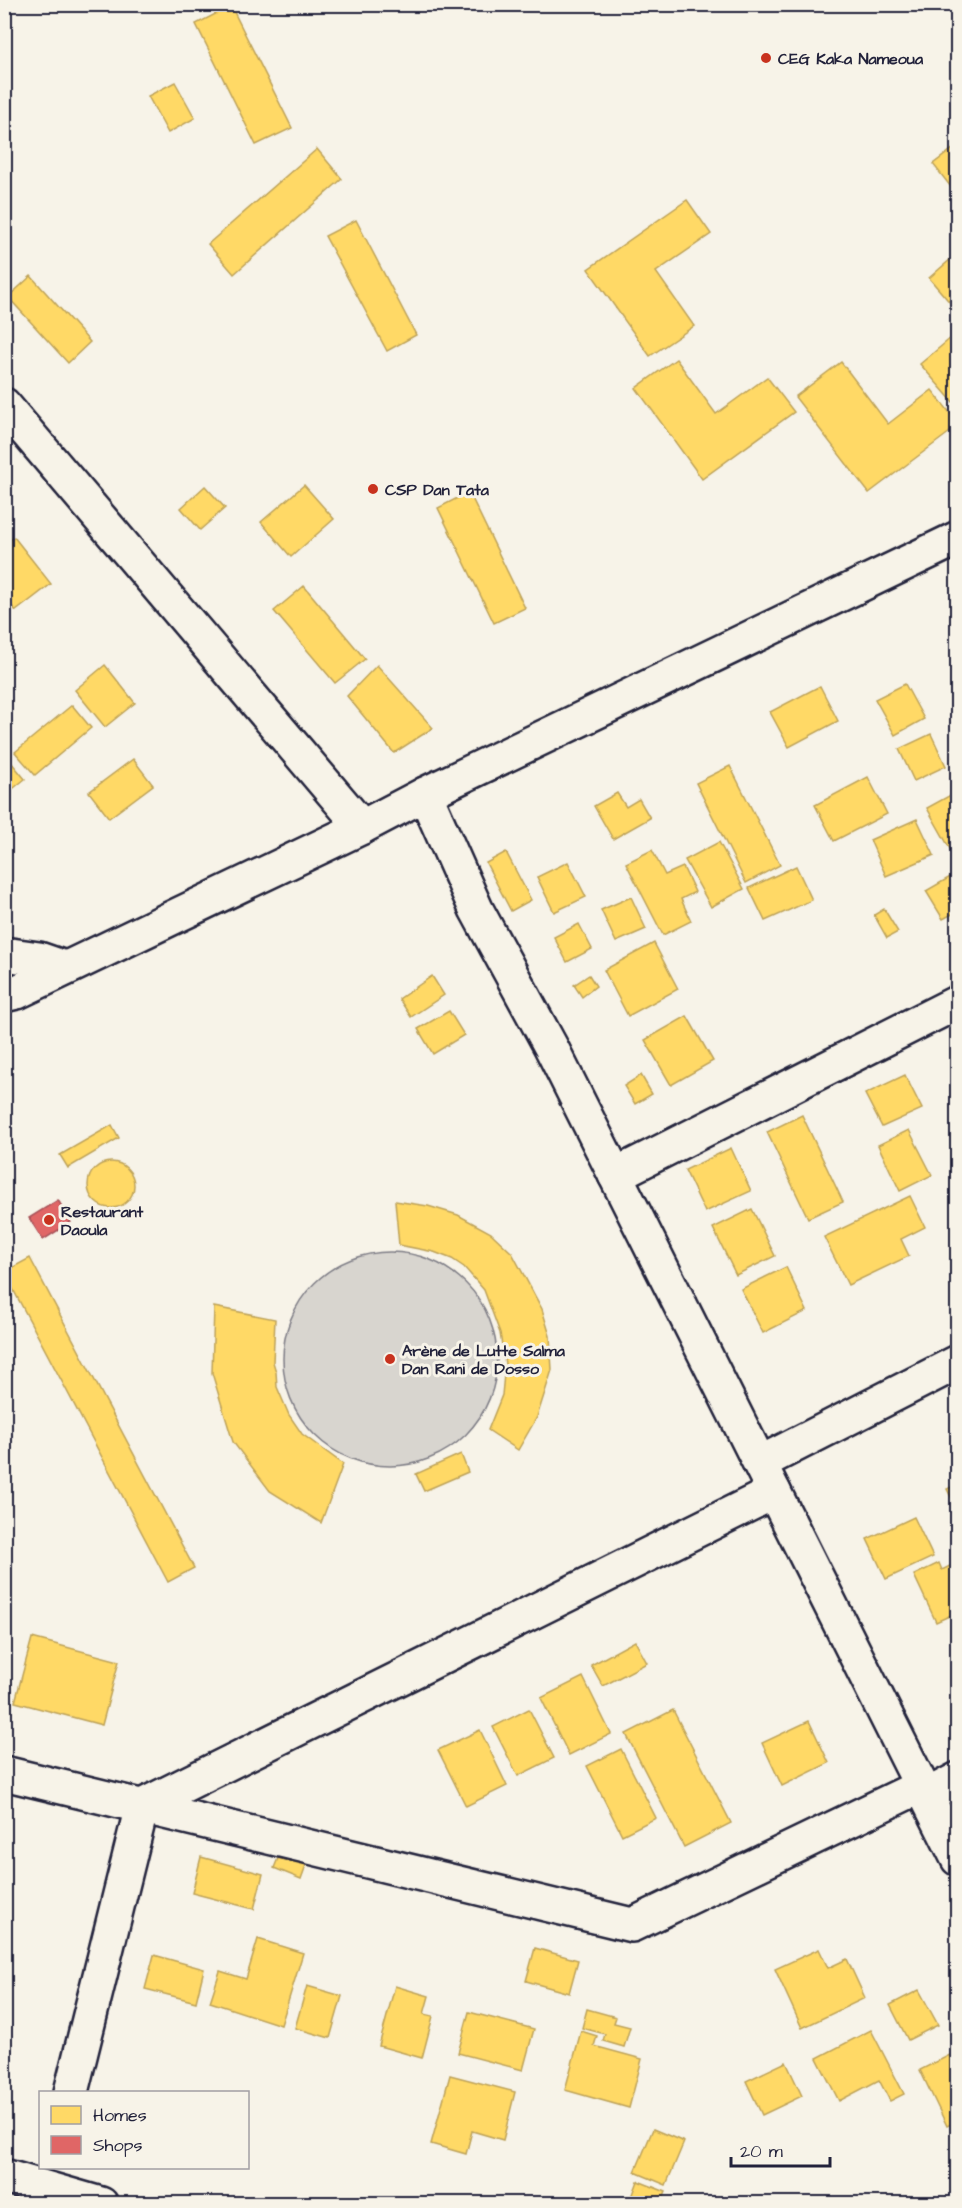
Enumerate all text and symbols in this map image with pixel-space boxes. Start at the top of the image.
place label: CEG Kaka Nameoua [778,48,924,70]
marker: CEG Kaka Nameoua [759,51,773,65]
place label: CSP Dan Tata [385,479,490,501]
marker: CSP Dan Tata [366,482,380,496]
place label: Restaurant Daoula [61,1201,144,1241]
marker: Restaurant Daoula [42,1213,56,1227]
place label: Arène de Lutte Salma Dan Rani de Dosso [402,1340,566,1380]
marker: Arène de Lutte Salma Dan Rani de Dosso [383,1352,397,1366]
legend [39,2091,249,2169]
text: Homes [93,2103,147,2128]
scale bar [731,2130,830,2168]
text: Shops [93,2133,143,2158]
text: 20 m [740,2139,783,2164]

